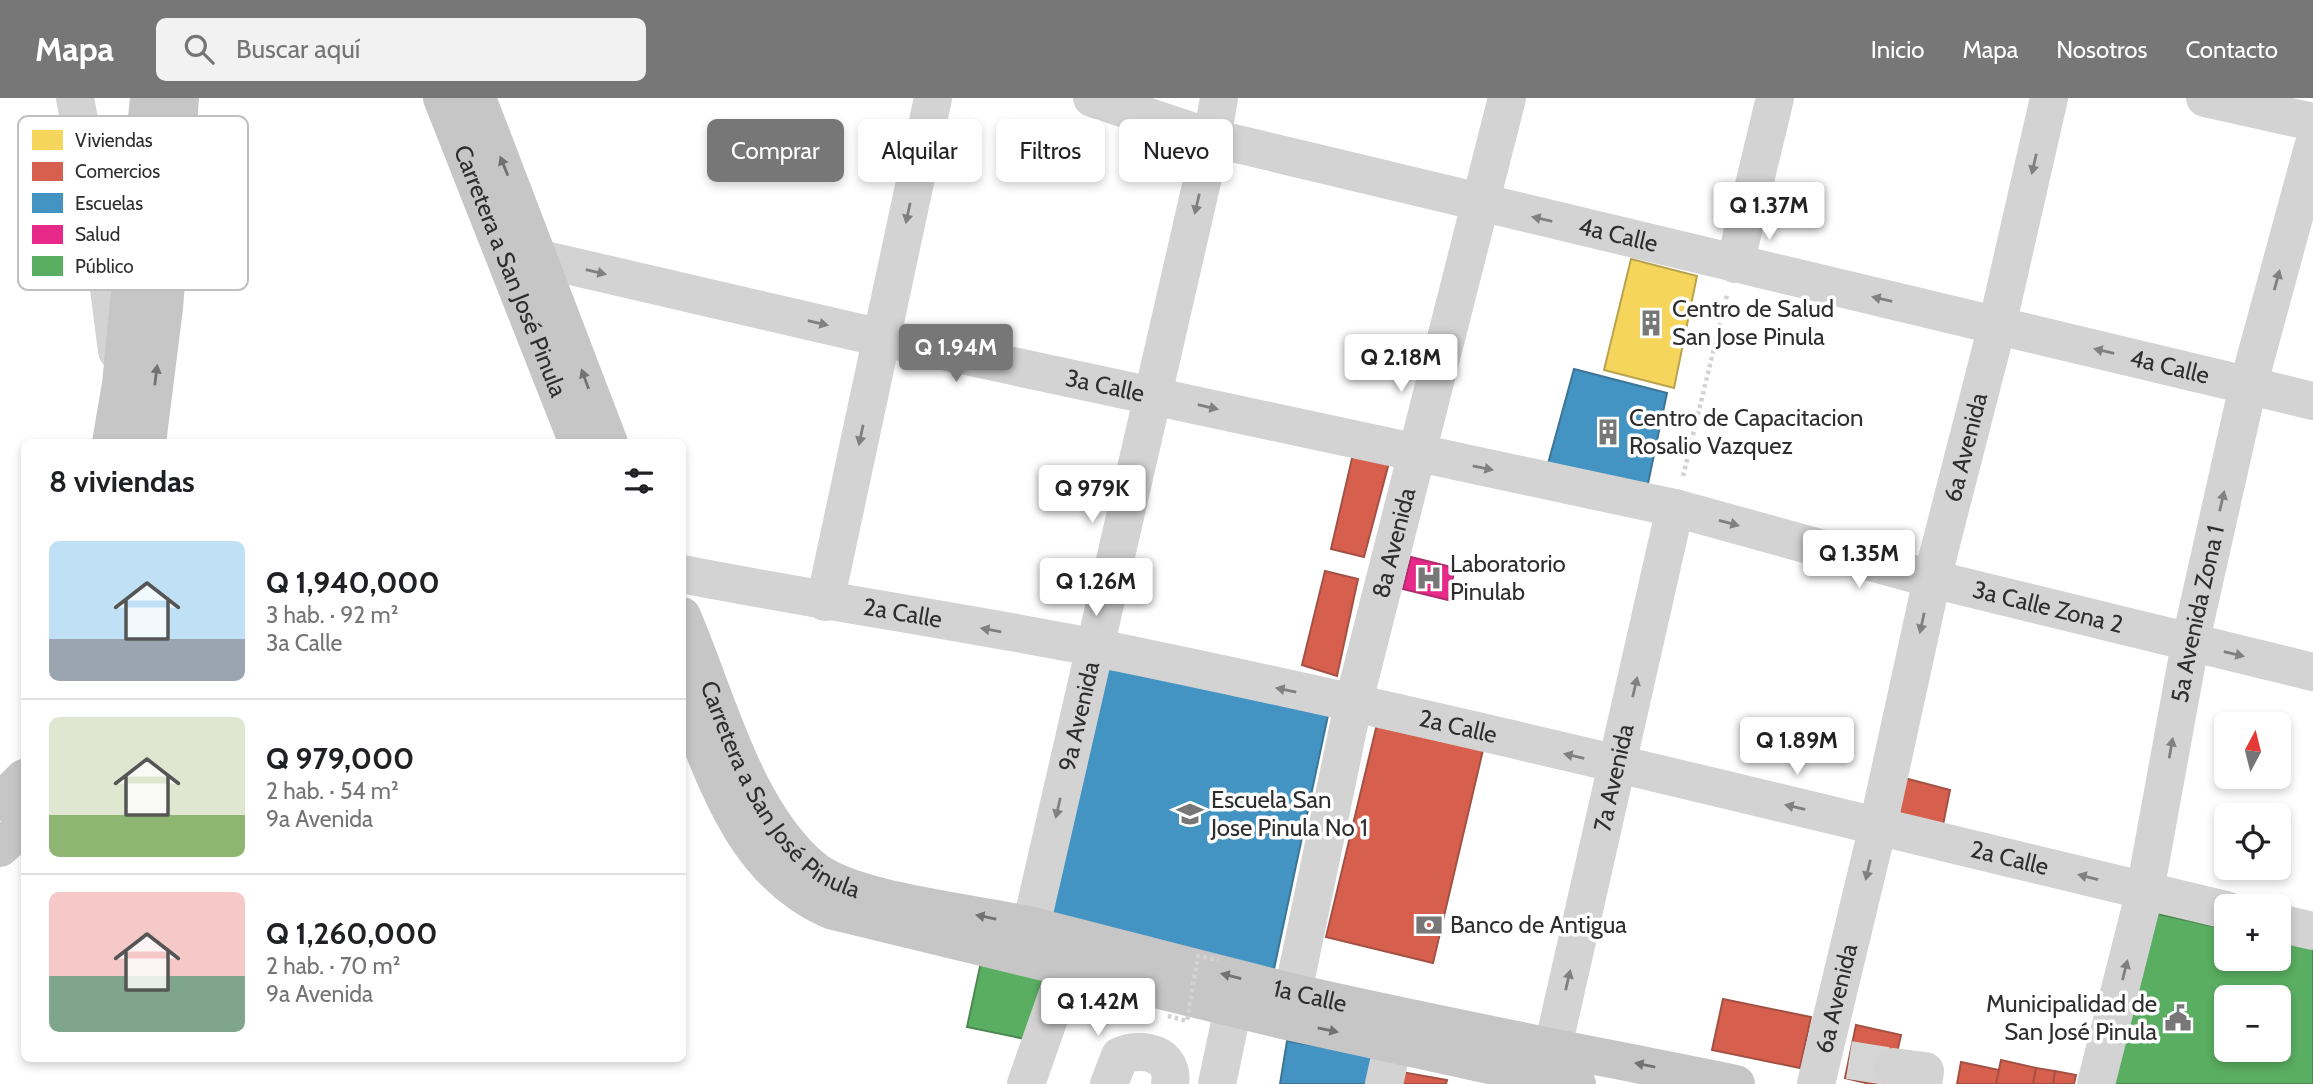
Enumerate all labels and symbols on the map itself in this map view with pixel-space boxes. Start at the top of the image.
legend [18,116,248,290]
text: Viviendas [75,129,153,152]
street label: Carretera a San José Pinula [448,141,573,401]
one-way arrow [2028,154,2039,176]
one-way arrow [499,156,510,177]
text: Comercios [75,160,160,183]
pin: Q 1.37M [1704,183,1834,242]
text: Escuelas [75,192,143,215]
one-way arrow [1191,193,1202,215]
one-way arrow [903,202,914,224]
street label: 4a Calle [1576,211,1661,258]
one-way arrow [1531,213,1553,224]
text: Salud [75,223,120,246]
text: Público [75,255,134,278]
one-way arrow [585,266,607,277]
one-way arrow [2272,269,2283,291]
one-way arrow [1871,293,1893,304]
place label: Centro de Salud San Jose Pinula [1672,294,1834,351]
building icon: Centro de Salud San Jose Pinula [1636,308,1666,338]
one-way arrow [807,318,829,329]
pin: Q 1.94M [891,324,1021,384]
pin: Q 2.18M [1336,334,1466,394]
street label: 4a Calle [2127,343,2212,390]
one-way arrow [2093,346,2115,357]
street label: 3a Calle [1063,363,1147,408]
one-way arrow [150,364,161,386]
one-way arrow [579,368,590,389]
street label: 6a Avenida [1937,389,1993,505]
one-way arrow [1197,402,1219,413]
place label: Centro de Capacitacion Rosalio Vazquez [1629,403,1863,460]
building icon: Centro de Capacitacion Rosalio Vazquez [1593,417,1623,447]
one-way arrow [855,424,866,446]
one-way arrow [1472,463,1494,474]
pin: Q 979K [1035,466,1149,525]
street label: 8a Avenida [1366,484,1422,601]
one-way arrow [2217,490,2228,512]
one-way arrow [1719,518,1741,529]
street label: 5a Avenida Zona 1 [2165,523,2230,705]
pin: Q 1.35M [1794,531,1924,590]
place label: Laboratorio Pinulab [1450,549,1566,606]
pin: Q 1.26M [1031,559,1161,618]
hospital icon: Laboratorio Pinulab [1414,563,1444,593]
street label: 3a Calle Zona 2 [1970,574,2126,639]
street label: 2a Calle [861,592,944,634]
one-way arrow [1916,613,1927,635]
one-way arrow [980,624,1002,635]
one-way arrow [2223,649,2245,660]
street label: 9a Avenida [1052,658,1105,774]
one-way arrow [1630,676,1641,698]
street label: Carretera a San José Pinula [695,677,864,904]
one-way arrow [1275,684,1297,695]
street label: 2a Calle [1416,703,1500,749]
north arrow [2214,712,2291,789]
pin: Q 1.89M [1732,718,1862,777]
street label: 7a Avenida [1587,721,1640,834]
one-way arrow [2166,737,2177,759]
one-way arrow [1563,750,1585,761]
place label: Escuela San Jose Pinula No 1 [1210,785,1368,842]
one-way arrow [1052,797,1063,819]
school or university icon: Escuela San Jose Pinula No 1 [1175,799,1205,829]
one-way arrow [1784,801,1806,812]
street label: 2a Calle [1968,834,2052,881]
one-way arrow [1862,859,1873,881]
one-way arrow [2077,872,2099,883]
bank icon: Banco de Antigua [1414,910,1444,940]
place label: Banco de Antigua [1450,910,1627,939]
one-way arrow [975,911,997,922]
street label: 6a Avenida [1809,940,1863,1056]
one-way arrow [2120,959,2131,981]
one-way arrow [1563,969,1574,991]
one-way arrow [1220,970,1242,981]
street label: 1a Calle [1270,973,1349,1018]
pin: Q 1.42M [1033,978,1163,1038]
place label: Municipalidad de San José Pinula [1986,989,2157,1046]
public building icon: Municipalidad de San José Pinula [2163,1003,2193,1033]
one-way arrow [1317,1024,1339,1035]
one-way arrow [1634,1060,1656,1071]

